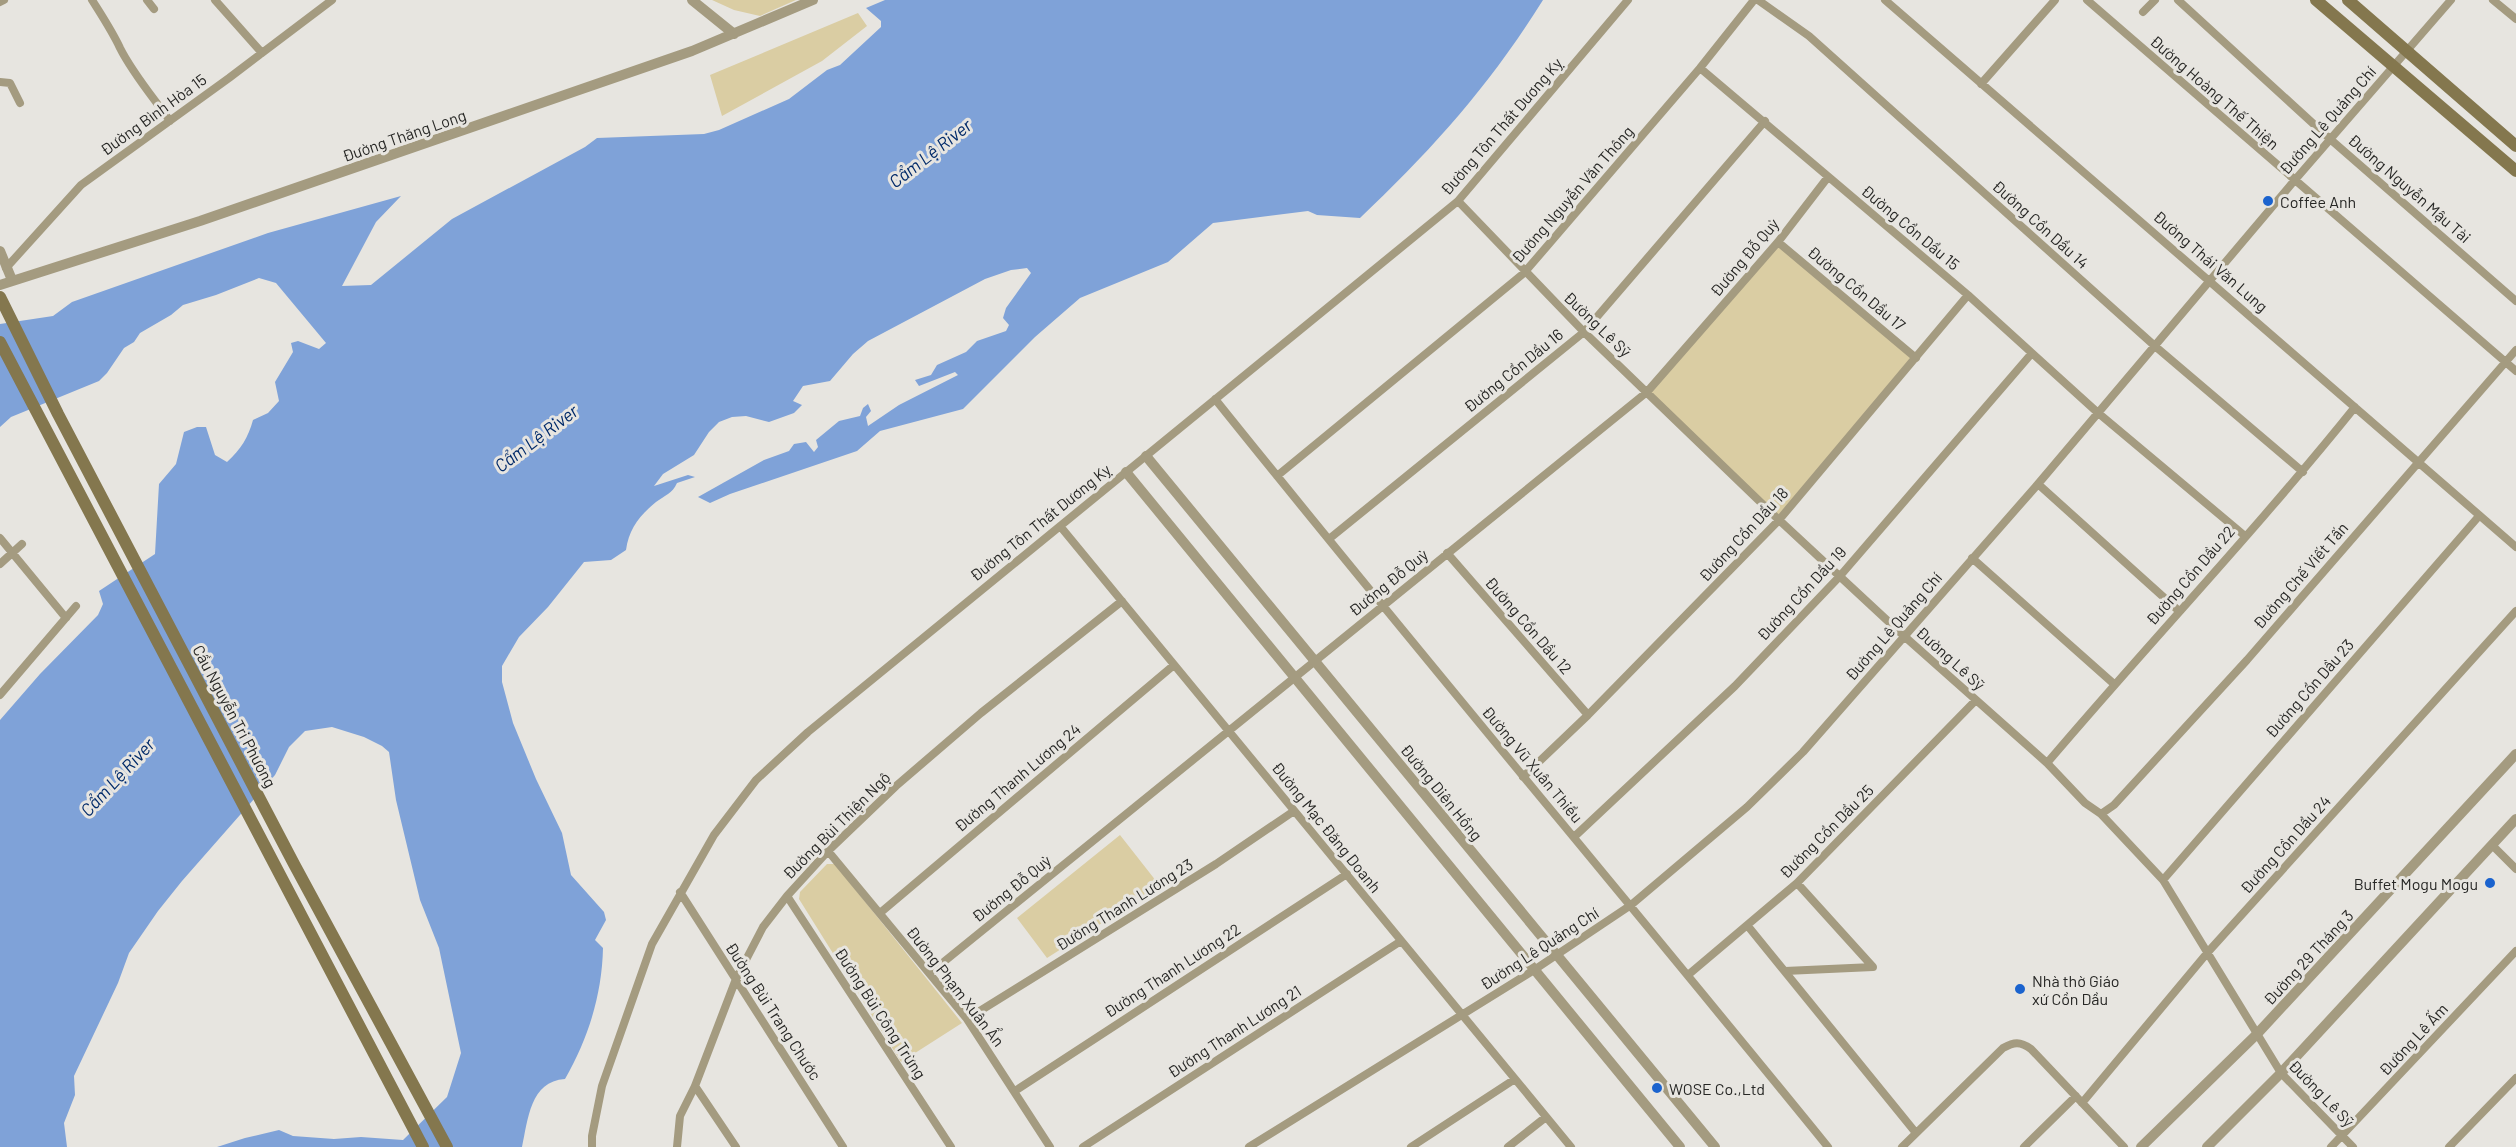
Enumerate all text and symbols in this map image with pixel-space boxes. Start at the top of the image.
street label: Đường Hoàng Thế Thiện [2147,31,2283,153]
street label: Đường Tôn Thất Dương Kỵ [1436,53,1566,199]
street label: Đường Lê Quảng Chí [2275,62,2380,178]
street label: Đường Bình Hòa 15 [96,69,210,159]
street label: Đường Thăng Long [340,105,468,165]
water label: Cẩm Lệ River [884,114,976,192]
street label: Đường Nguyễn Văn Thông [1507,121,1637,267]
street label: Đường Nguyễn Mậu Tài [2345,130,2475,246]
street label: Đường Cồn Dầu 14 [1989,176,2093,272]
street label: Đường Cồn Dầu 15 [1858,181,1964,273]
place label: Coffee Anh [2280,192,2356,211]
marker: Coffee Anh [2261,194,2275,208]
street label: Đường Thái Văn Lung [2150,206,2272,316]
street label: Đường Đỗ Quỳ [1706,214,1783,300]
street label: Đường Cồn Dầu 17 [1804,242,1910,335]
street label: Đường Lê Sỹ [1561,287,1636,361]
street label: Đường Cồn Dầu 16 [1460,324,1566,416]
water label: Cẩm Lệ River [490,399,583,477]
street label: Đường Tôn Thất Dương Kỵ [966,459,1115,585]
street label: Đường Cồn Dầu 18 [1694,483,1792,585]
street label: Đường Chế Viết Tấn [2249,518,2351,632]
street label: Đường Cồn Dầu 22 [2142,521,2238,629]
street label: Đường Cồn Dầu 19 [1752,542,1850,644]
street label: Đường Đỗ Quỳ [1345,544,1432,620]
street label: Đường Lê Quảng Chí [1841,568,1946,684]
street label: Đường Cồn Dầu 12 [1482,573,1576,677]
street label: Đường Lê Sỹ [1913,622,1990,694]
street label: Đường Cồn Dầu 23 [2261,635,2357,741]
street label: Cầu Nguyễn Tri Phương [189,641,281,791]
street label: Đường Vũ Xuân Thiều [1479,702,1587,826]
street label: Đường Thanh Lương 24 [950,719,1084,835]
water label: Cẩm Lệ River [75,733,159,821]
street label: Đường Diên Hồng [1397,740,1487,844]
street label: Đường Mạc Đăng Doanh [1268,758,1386,896]
street label: Đường Bùi Thiện Ngộ [778,767,894,883]
street label: Đường Cồn Dầu 25 [1775,780,1877,882]
street label: Đường Cồn Dầu 24 [2236,791,2334,897]
street label: Đường Đỗ Quỳ [968,850,1055,926]
street label: Đường Thanh Lương 23 [1052,854,1196,954]
place label: Buffet Mogu Mogu [2354,874,2478,893]
marker: Buffet Mogu Mogu [2483,876,2497,890]
street label: Đường Lê Quảng Chí [1476,902,1602,993]
street label: Đường 29 Tháng 3 [2259,906,2357,1008]
street label: Đường Thanh Lương 22 [1100,919,1244,1021]
street label: Đường Phạm Xuân Ẩn [903,921,1010,1050]
street label: Đường Bùi Trang Chước [722,939,826,1083]
street label: Đường Bùi Công Trừng [831,944,931,1082]
place label: Nhà thờ Giáo xứ Cồn Dầu [2032,971,2120,1008]
street label: Đường Thanh Lương 21 [1164,981,1304,1081]
marker: Nhà thờ Giáo xứ Cồn Dầu [2013,982,2027,996]
street label: Đường Lê Ấm [2375,999,2451,1079]
street label: Đường Lê Sỹ [2285,1056,2359,1131]
place label: WOSE Co.,Ltd [1669,1079,1765,1098]
marker: WOSE Co.,Ltd [1650,1081,1664,1095]

